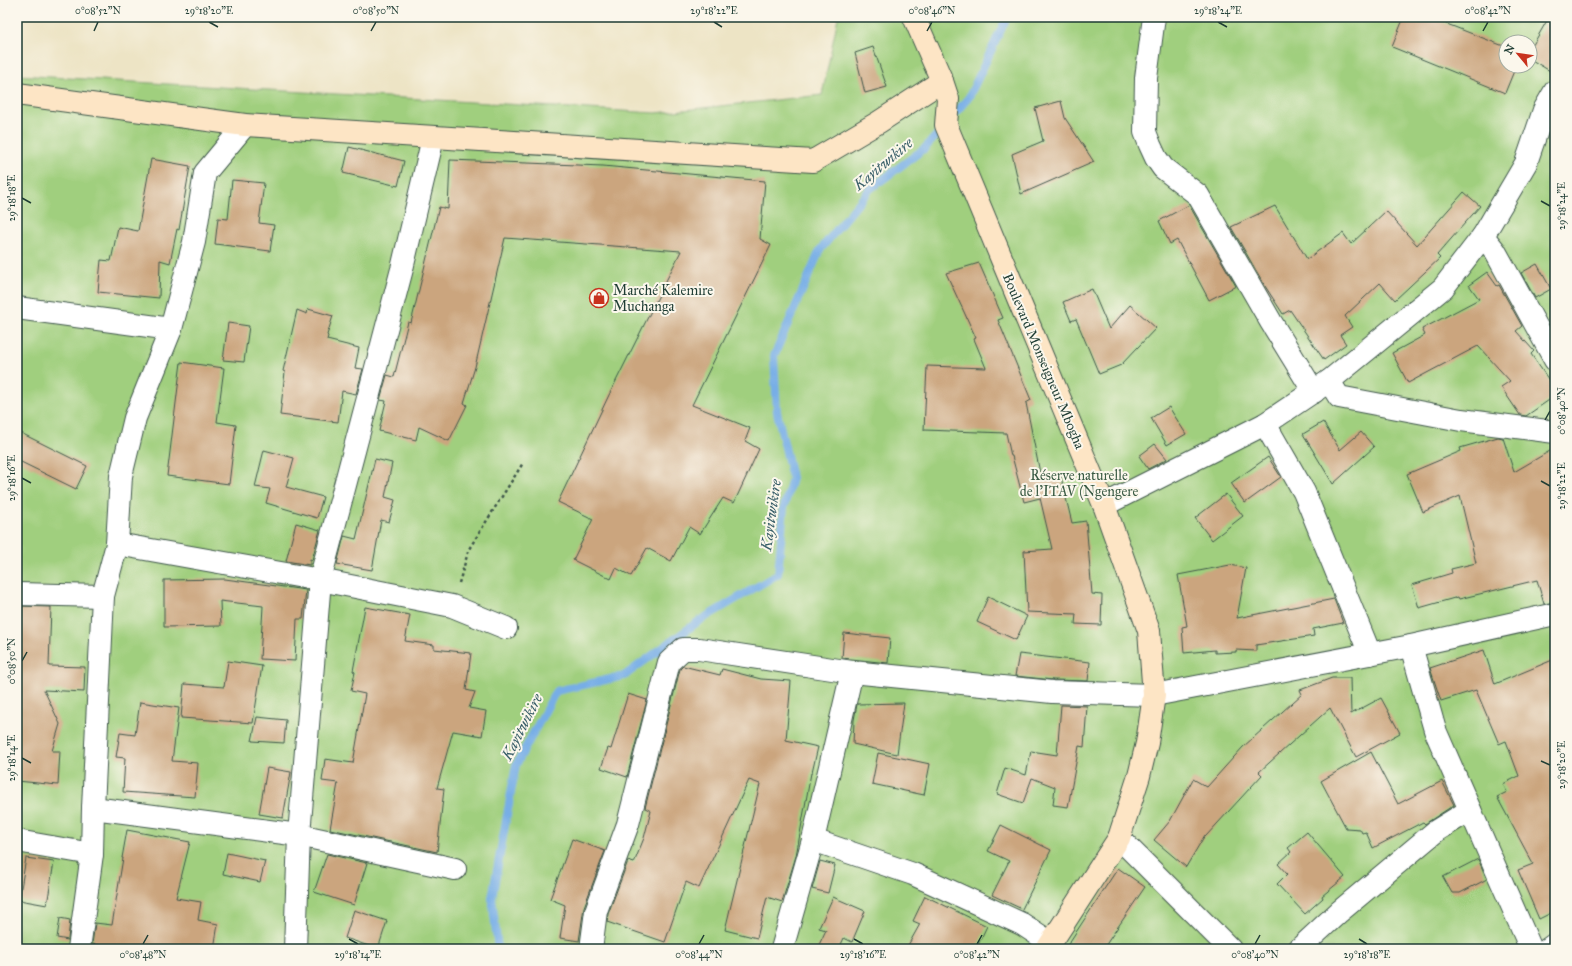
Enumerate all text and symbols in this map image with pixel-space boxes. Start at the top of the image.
text: 0°08'52"N [75,5,121,17]
text: 29°18'20"E [185,5,233,17]
text: 0°08'50"N [353,5,400,17]
text: 29°18'22"E [690,5,738,17]
text: 0°08'46"N [909,5,956,17]
text: 29°18'24"E [1194,5,1242,17]
text: 0°08'42"N [1465,5,1512,17]
north arrow [1498,34,1538,74]
text: N [1502,42,1518,57]
water label: Kayitwikire [849,134,917,195]
text: 29°18'18"E [6,175,18,221]
text: 29°18'24"E [1556,182,1568,230]
street label: Boulevard Monseigneur Mbogha [999,271,1088,452]
place label: Marché Kalemire Muchanga [613,282,713,315]
shop icon: Marché Kalemire Muchanga [588,287,610,309]
text: 0°08'40"N [1556,387,1568,435]
text: 29°18'16"E [6,455,18,501]
text: 29°18'22"E [1556,462,1568,510]
park label: Réserve naturelle de l'ITAV (Ngengere [1020,467,1138,500]
water label: Kayitwikire [757,478,785,553]
text: 0°08'50"N [6,637,18,684]
water label: Kayitwikire [497,691,547,764]
text: 29°18'14"E [6,734,18,782]
text: 29°18'20"E [1556,741,1568,789]
text: 0°08'48"N [119,949,167,961]
text: 29°18'14"E [334,949,382,961]
text: 0°08'44"N [675,949,723,961]
text: 29°18'16"E [840,949,886,961]
text: 0°08'42"N [954,949,1001,961]
text: 0°08'40"N [1231,949,1279,961]
text: 29°18'18"E [1344,949,1390,961]

